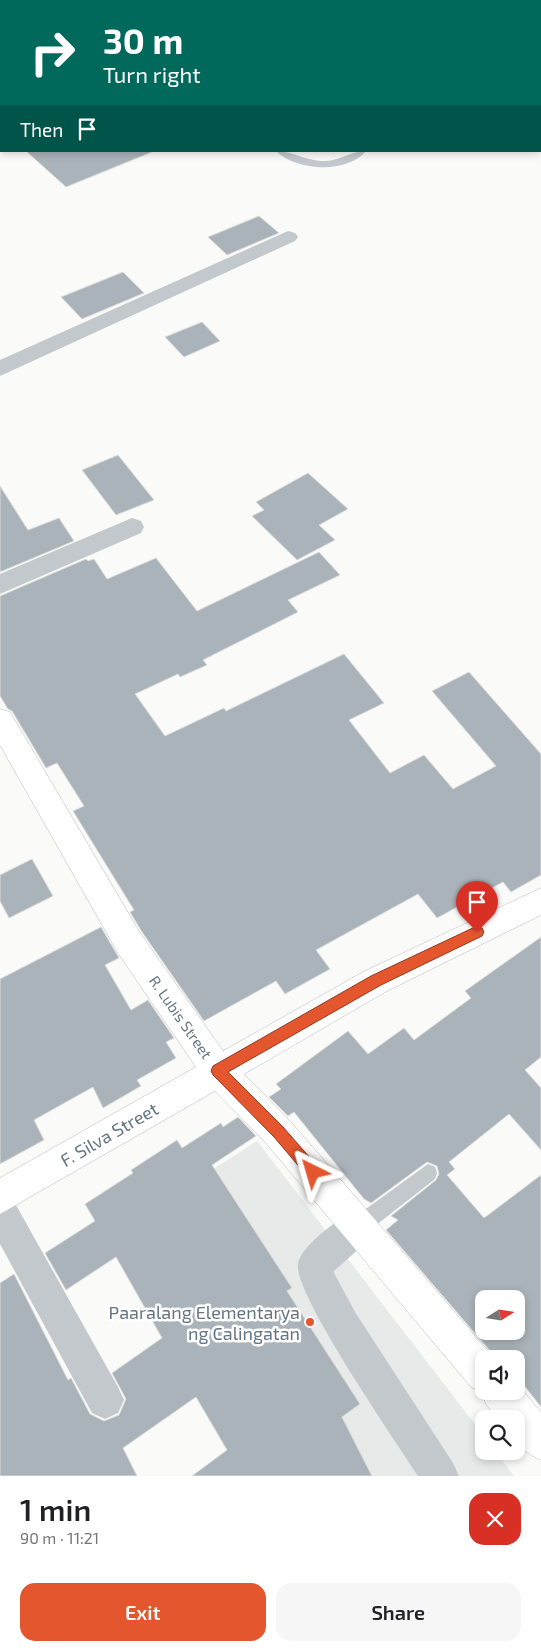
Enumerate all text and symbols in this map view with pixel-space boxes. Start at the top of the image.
text: 30 m [103,19,183,61]
icon: right [20,20,85,85]
text: Turn right [103,61,201,87]
icon: arrive [73,115,101,143]
text: Then [20,118,63,141]
pin [456,881,498,932]
icon: arrive [463,888,491,916]
street label: R. Lubis Street [146,972,216,1062]
street label: F. Silva Street [56,1097,162,1171]
position arrow [286,1145,338,1197]
north arrow [475,1290,525,1340]
map controls [475,1290,525,1460]
place label: Paaralang Elementarya ng Calingatan [109,1301,300,1344]
marker: Paaralang Elementarya ng Calingatan [304,1316,316,1328]
button: sound [475,1350,525,1400]
button: search [475,1410,525,1460]
text: 1 min [20,1491,91,1527]
button: close [469,1493,521,1545]
text: 90 m · 11:21 [20,1528,99,1547]
button: Exit [20,1583,266,1641]
button: Share [276,1583,521,1641]

